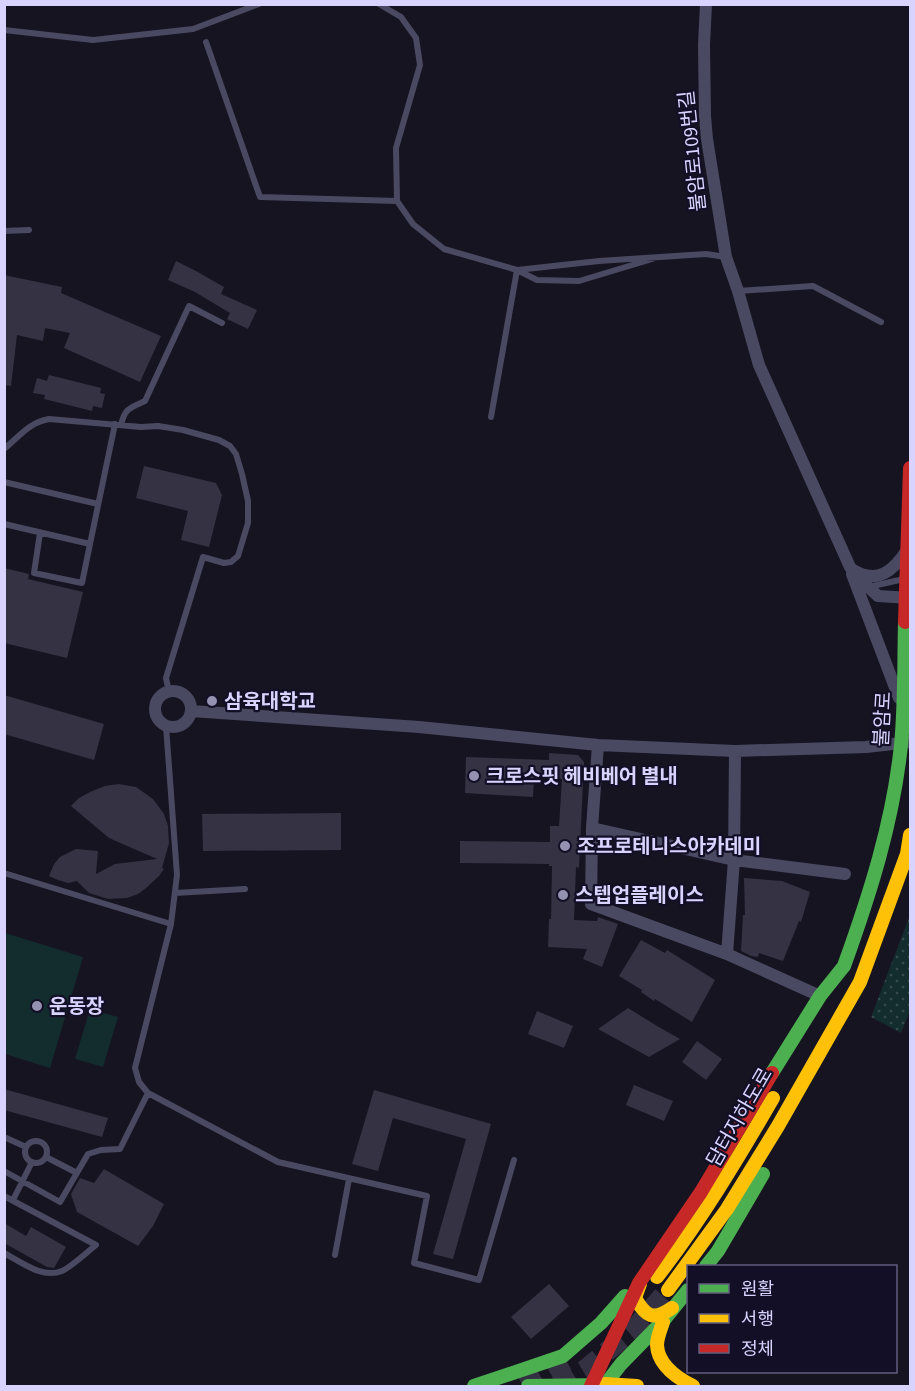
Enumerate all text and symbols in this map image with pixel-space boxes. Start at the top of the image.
street label: 불암로109번길 [673,89,713,213]
place label: 삼육대학교 [224,688,316,716]
street label: 불암로 [868,691,898,747]
marker: 삼육대학교 [205,694,219,708]
place label: 크로스핏 헤비베어 별내 [486,763,678,791]
marker: 크로스핏 헤비베어 별내 [467,769,481,783]
place label: 조프로테니스아카데미 [577,833,761,861]
marker: 조프로테니스아카데미 [558,839,572,853]
place label: 스텝업플레이스 [575,882,704,910]
marker: 스텝업플레이스 [556,888,570,902]
place label: 운동장 [49,993,104,1021]
marker: 운동장 [30,999,44,1013]
street label: 담터지하도로 [700,1063,780,1172]
legend [687,1265,897,1373]
text: 원활 [741,1277,774,1302]
text: 서행 [741,1307,774,1332]
text: 정체 [741,1337,774,1362]

